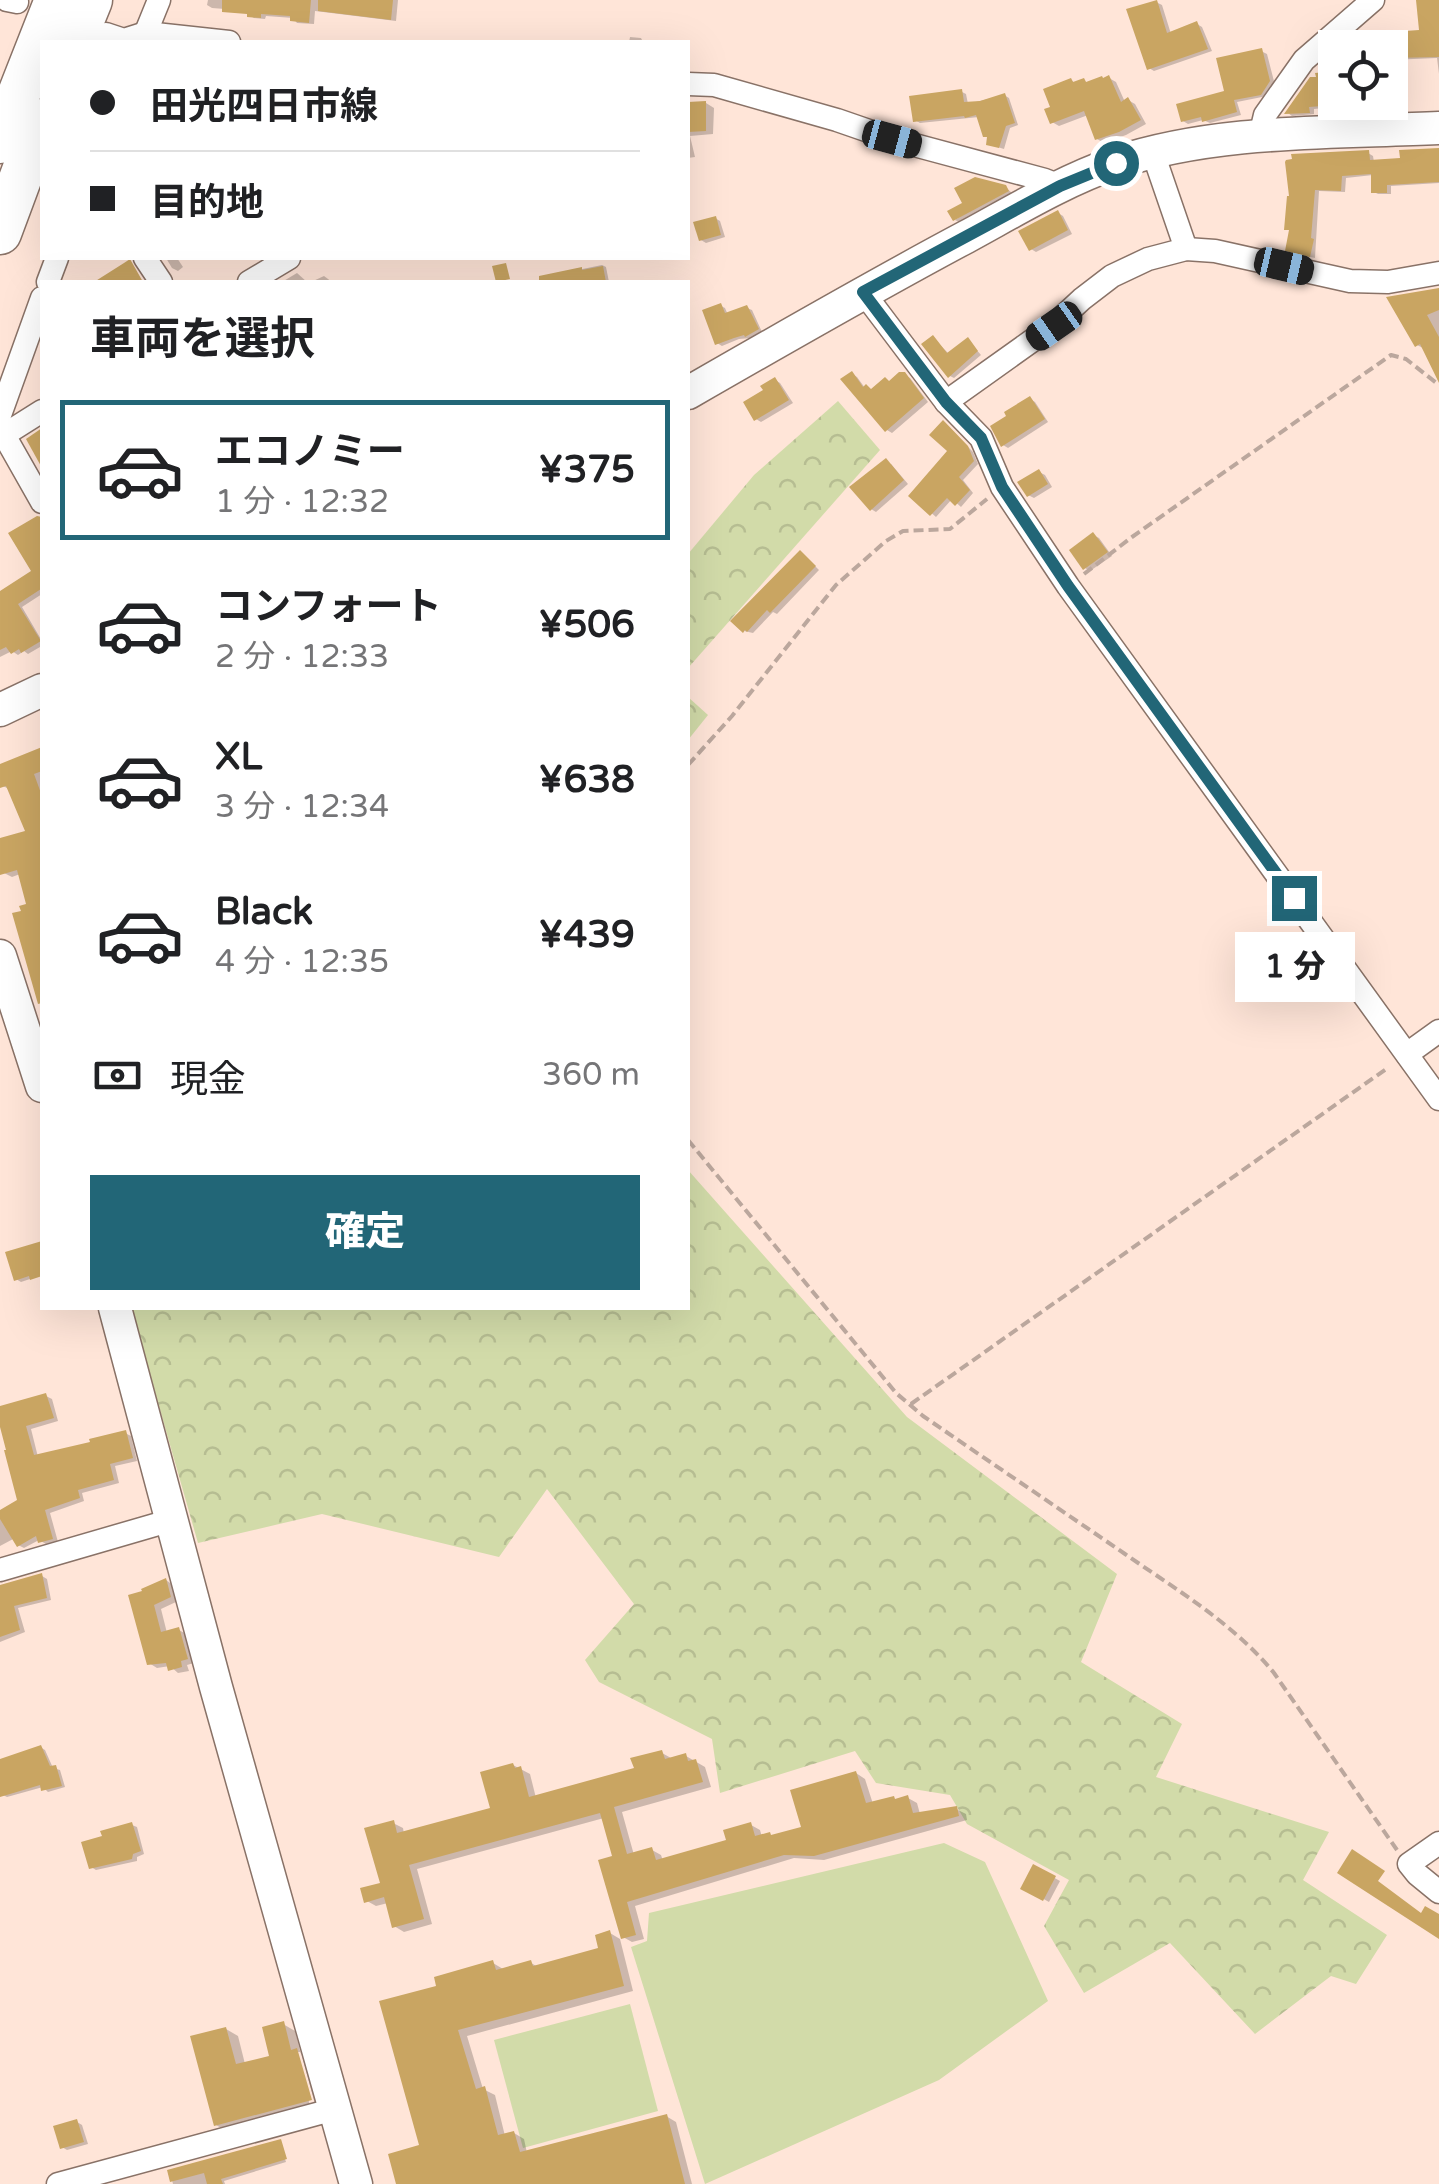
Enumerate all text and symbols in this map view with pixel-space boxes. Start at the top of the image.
map controls [1318,30,1408,120]
button: locate [1318,30,1408,120]
text: 田光四日市線 [150,84,378,130]
car [859,117,925,161]
route start [1094,141,1139,186]
text: 目的地 [150,180,264,226]
car [1251,245,1317,287]
car [1021,297,1087,355]
text: 車両を選択 [90,313,315,367]
icon: car [95,425,185,515]
text: エコノミー [215,429,405,475]
text: ¥375 [538,447,635,493]
text: 1 分 · 12:32 [215,483,389,521]
icon: car [95,580,185,670]
text: コンフォート [215,584,442,630]
text: ¥506 [538,602,635,648]
text: 2 分 · 12:33 [215,638,389,676]
text: XL [215,734,262,780]
icon: car [95,735,185,825]
text: ¥638 [538,757,635,803]
text: 3 分 · 12:34 [215,788,389,826]
route end [1272,876,1317,921]
text: Black [215,889,313,935]
icon: car [95,890,185,980]
text: ¥439 [538,912,635,958]
callout: 1 分 [1234,933,1354,1003]
text: 4 分 · 12:35 [215,943,389,981]
text: 1 分 [1265,948,1325,986]
icon: cash [90,1048,145,1103]
text: 360 m [542,1056,640,1094]
text: 現金 [170,1057,246,1103]
button: 確定 [90,1175,640,1290]

